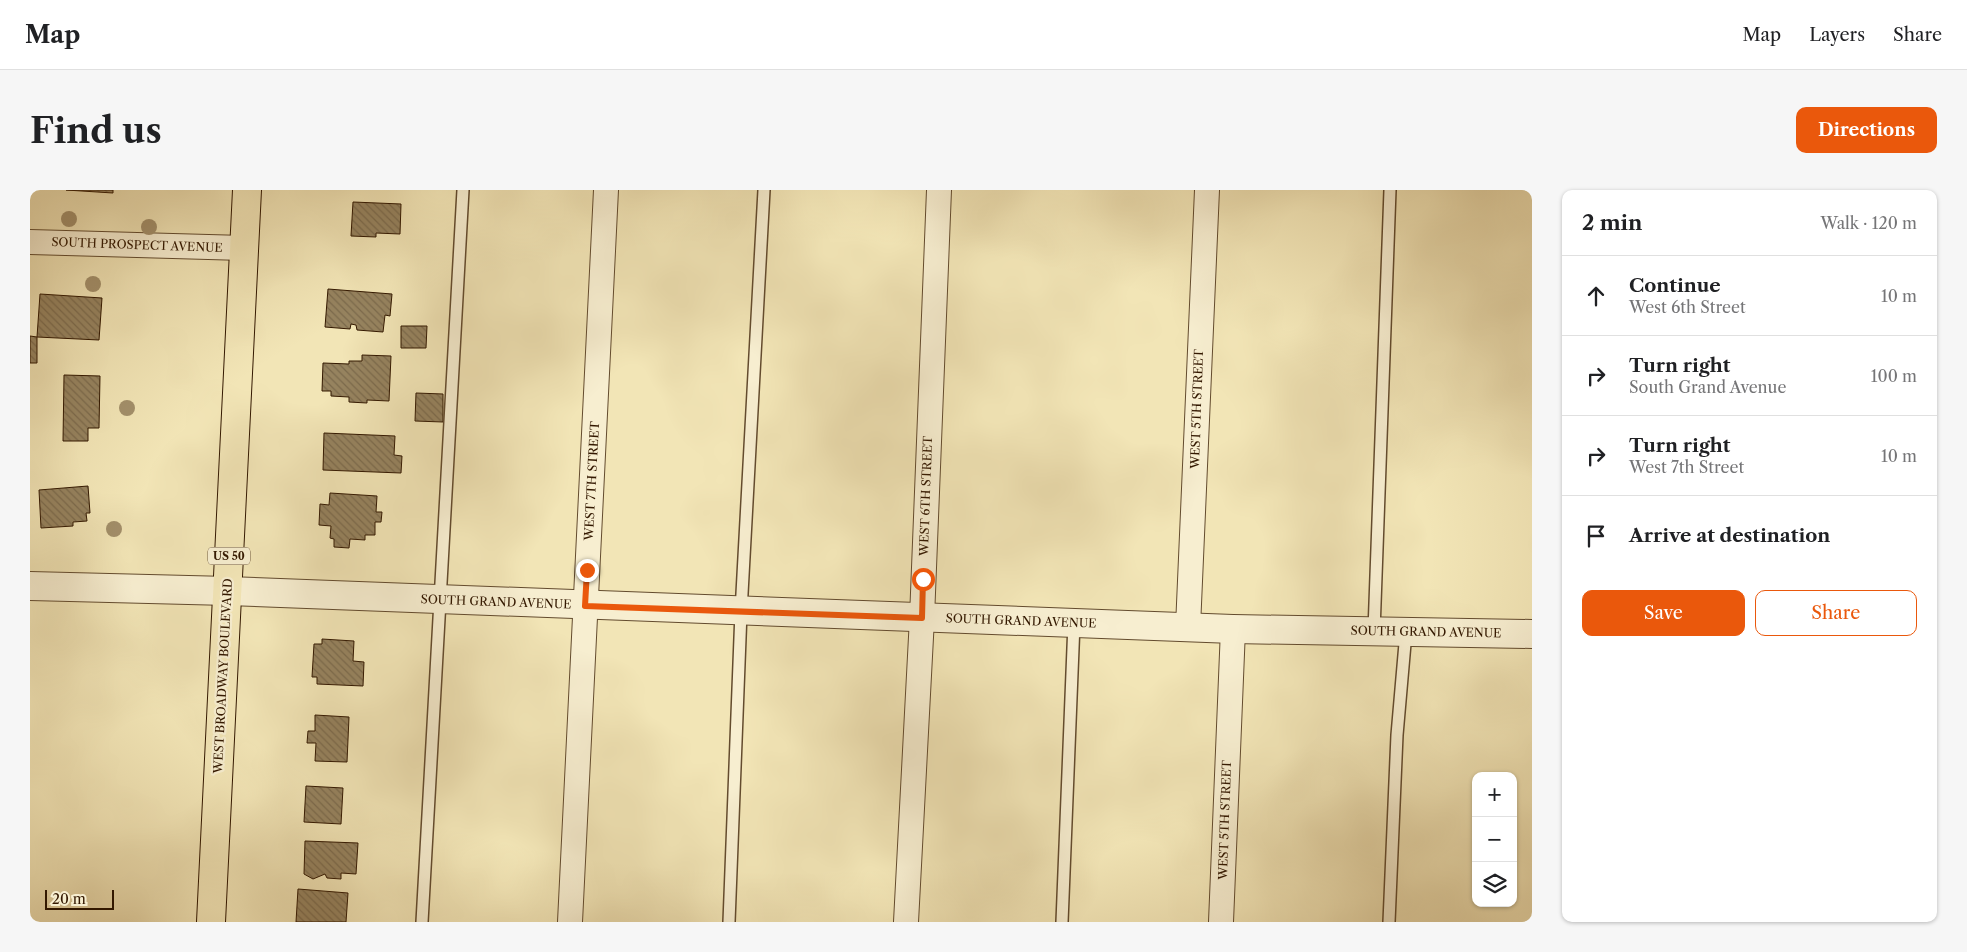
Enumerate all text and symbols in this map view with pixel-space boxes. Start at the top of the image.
text: Map [25,20,80,49]
text: Map [1743,24,1781,46]
text: Layers [1809,24,1865,46]
text: Share [1893,24,1942,46]
button: Directions [1796,107,1937,153]
text: Find us [30,109,162,152]
text: 2 min [1582,210,1642,235]
text: Walk · 120 m [1821,213,1917,233]
street label: SOUTH PROSPECT AVENUE [51,234,223,255]
text: Continue [1629,274,1721,297]
icon: ahead [1582,282,1610,310]
text: 10 m [1881,286,1917,306]
text: West 6th Street [1629,297,1746,317]
street label: WEST 5TH STREET [1187,349,1206,470]
text: Turn right [1629,354,1730,377]
icon: right [1582,362,1610,390]
text: 100 m [1871,366,1917,386]
text: South Grand Avenue [1629,377,1786,397]
street label: WEST 7TH STREET [581,421,602,542]
text: Turn right [1629,434,1730,457]
street label: WEST 6TH STREET [916,436,935,557]
icon: right [1582,442,1610,470]
text: 10 m [1881,446,1917,466]
text: West 7th Street [1629,457,1744,477]
icon: arrive [1582,522,1610,550]
text: Arrive at destination [1629,524,1830,547]
road number: US 50 [208,548,250,564]
route end [576,559,599,582]
route start [912,568,935,591]
street label: WEST BROADWAY BOULEVARD [210,578,235,775]
button: Save [1582,590,1745,636]
button: Share [1755,590,1917,636]
street label: SOUTH GRAND AVENUE [420,591,572,612]
street label: SOUTH GRAND AVENUE [945,610,1097,631]
street label: SOUTH GRAND AVENUE [1350,623,1502,640]
street label: WEST 5TH STREET [1215,760,1234,881]
map controls [1472,772,1517,907]
button: + [1472,772,1517,817]
button: − [1472,817,1517,862]
button: layers [1472,862,1517,907]
scale bar [45,887,114,910]
text: 20 m [52,890,86,908]

